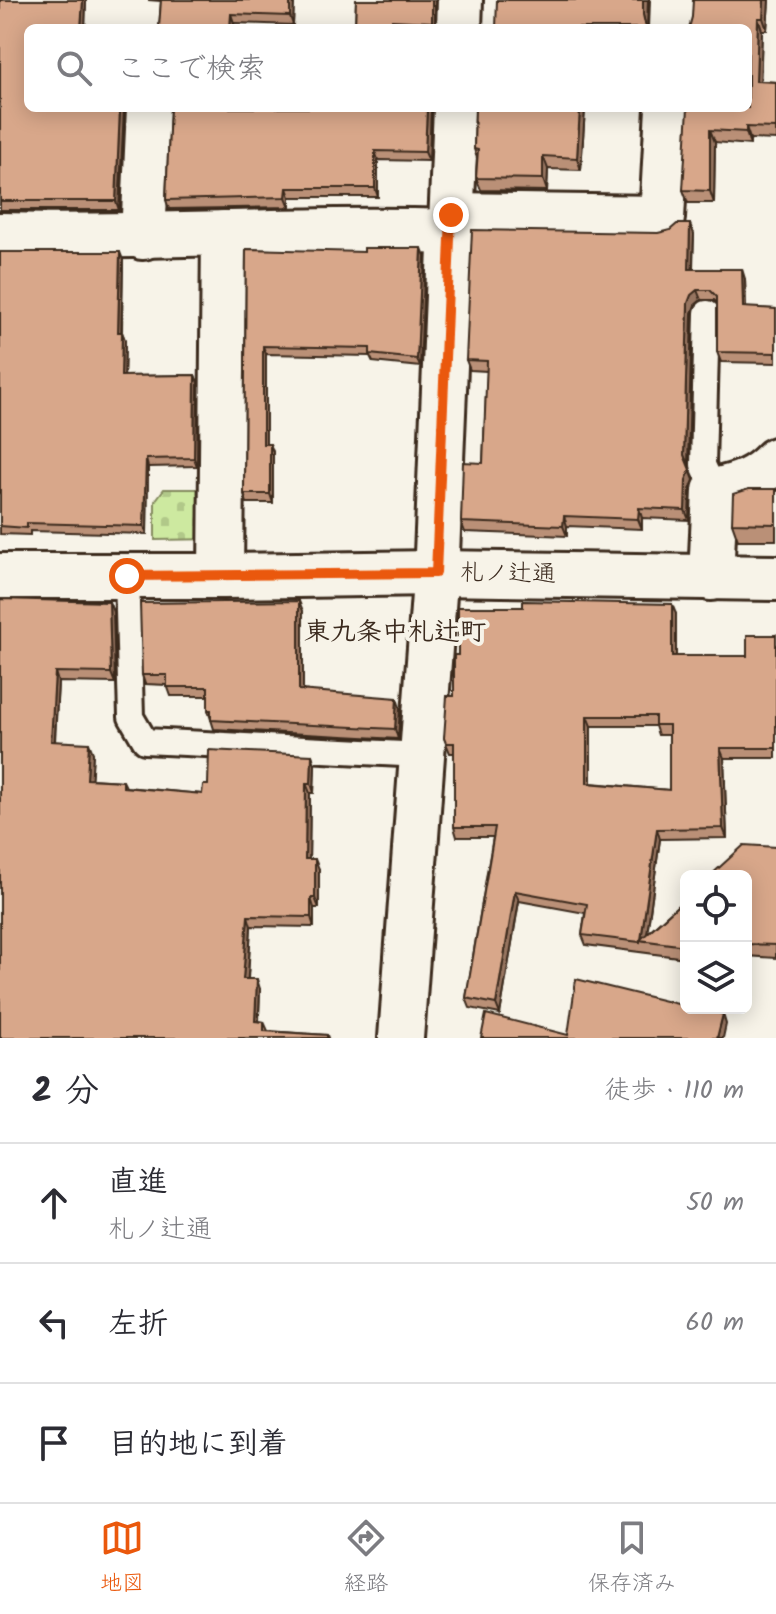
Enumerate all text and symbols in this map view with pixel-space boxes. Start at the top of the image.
search box [24,24,752,112]
icon: search [52,46,96,90]
text: ここで検索 [116,46,266,94]
route end [433,197,469,233]
street label: 札ノ辻通 [460,554,556,594]
route start [109,558,145,594]
district label: 東九条中札辻町 [304,612,486,654]
map controls [680,870,752,1014]
button: locate [680,870,752,942]
button: layers [680,942,752,1014]
text: 2 分 [32,1065,99,1119]
text: 徒歩 · 110 m [605,1070,744,1112]
text: 直進 [108,1159,168,1207]
icon: ahead [32,1181,76,1225]
text: 50 m [686,1182,744,1224]
text: 札ノ辻通 [108,1209,212,1251]
icon: left [32,1301,76,1345]
text: 左折 [108,1301,168,1349]
text: 60 m [685,1302,744,1344]
icon: arrive [32,1421,76,1465]
text: 目的地に到着 [108,1421,288,1469]
tab: 地図 [100,1516,144,1602]
tab: 経路 [344,1516,388,1602]
tab: 保存済み [588,1516,676,1602]

